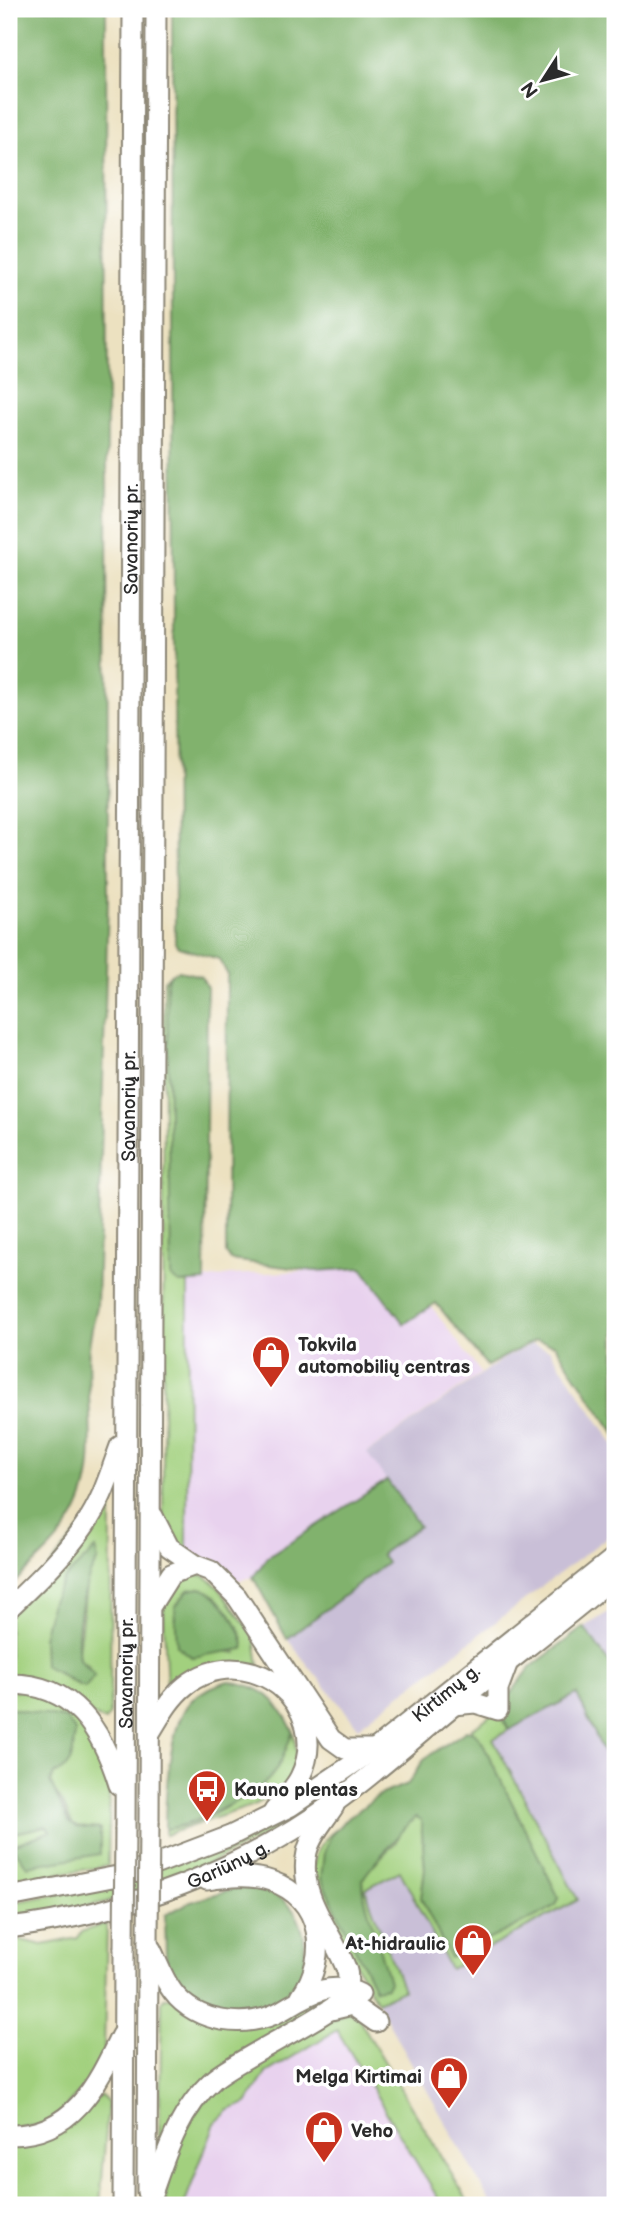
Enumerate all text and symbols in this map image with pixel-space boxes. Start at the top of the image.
north arrow [508,46,578,116]
text: N [517,77,544,102]
street label: Savanorių pr. [120,483,144,595]
street label: Savanorių pr. [118,1050,141,1162]
shop icon: Tokvila automobilių centras [250,1334,292,1389]
place label: Tokvila automobilių centras [298,1334,470,1379]
street label: Savanorių pr. [115,1617,139,1729]
street label: Kirtimų g. [408,1660,485,1728]
bus stop icon: Kauno plentas [186,1768,228,1823]
place label: Kauno plentas [234,1779,358,1802]
street label: Gariūnų g. [184,1836,274,1895]
shop icon: At-hidraulic [452,1922,494,1977]
place label: At-hidraulic [345,1933,446,1956]
shop icon: Melga Kirtimai [428,2055,470,2110]
place label: Melga Kirtimai [295,2066,422,2089]
shop icon: Veho [303,2109,345,2164]
place label: Veho [351,2120,394,2143]

